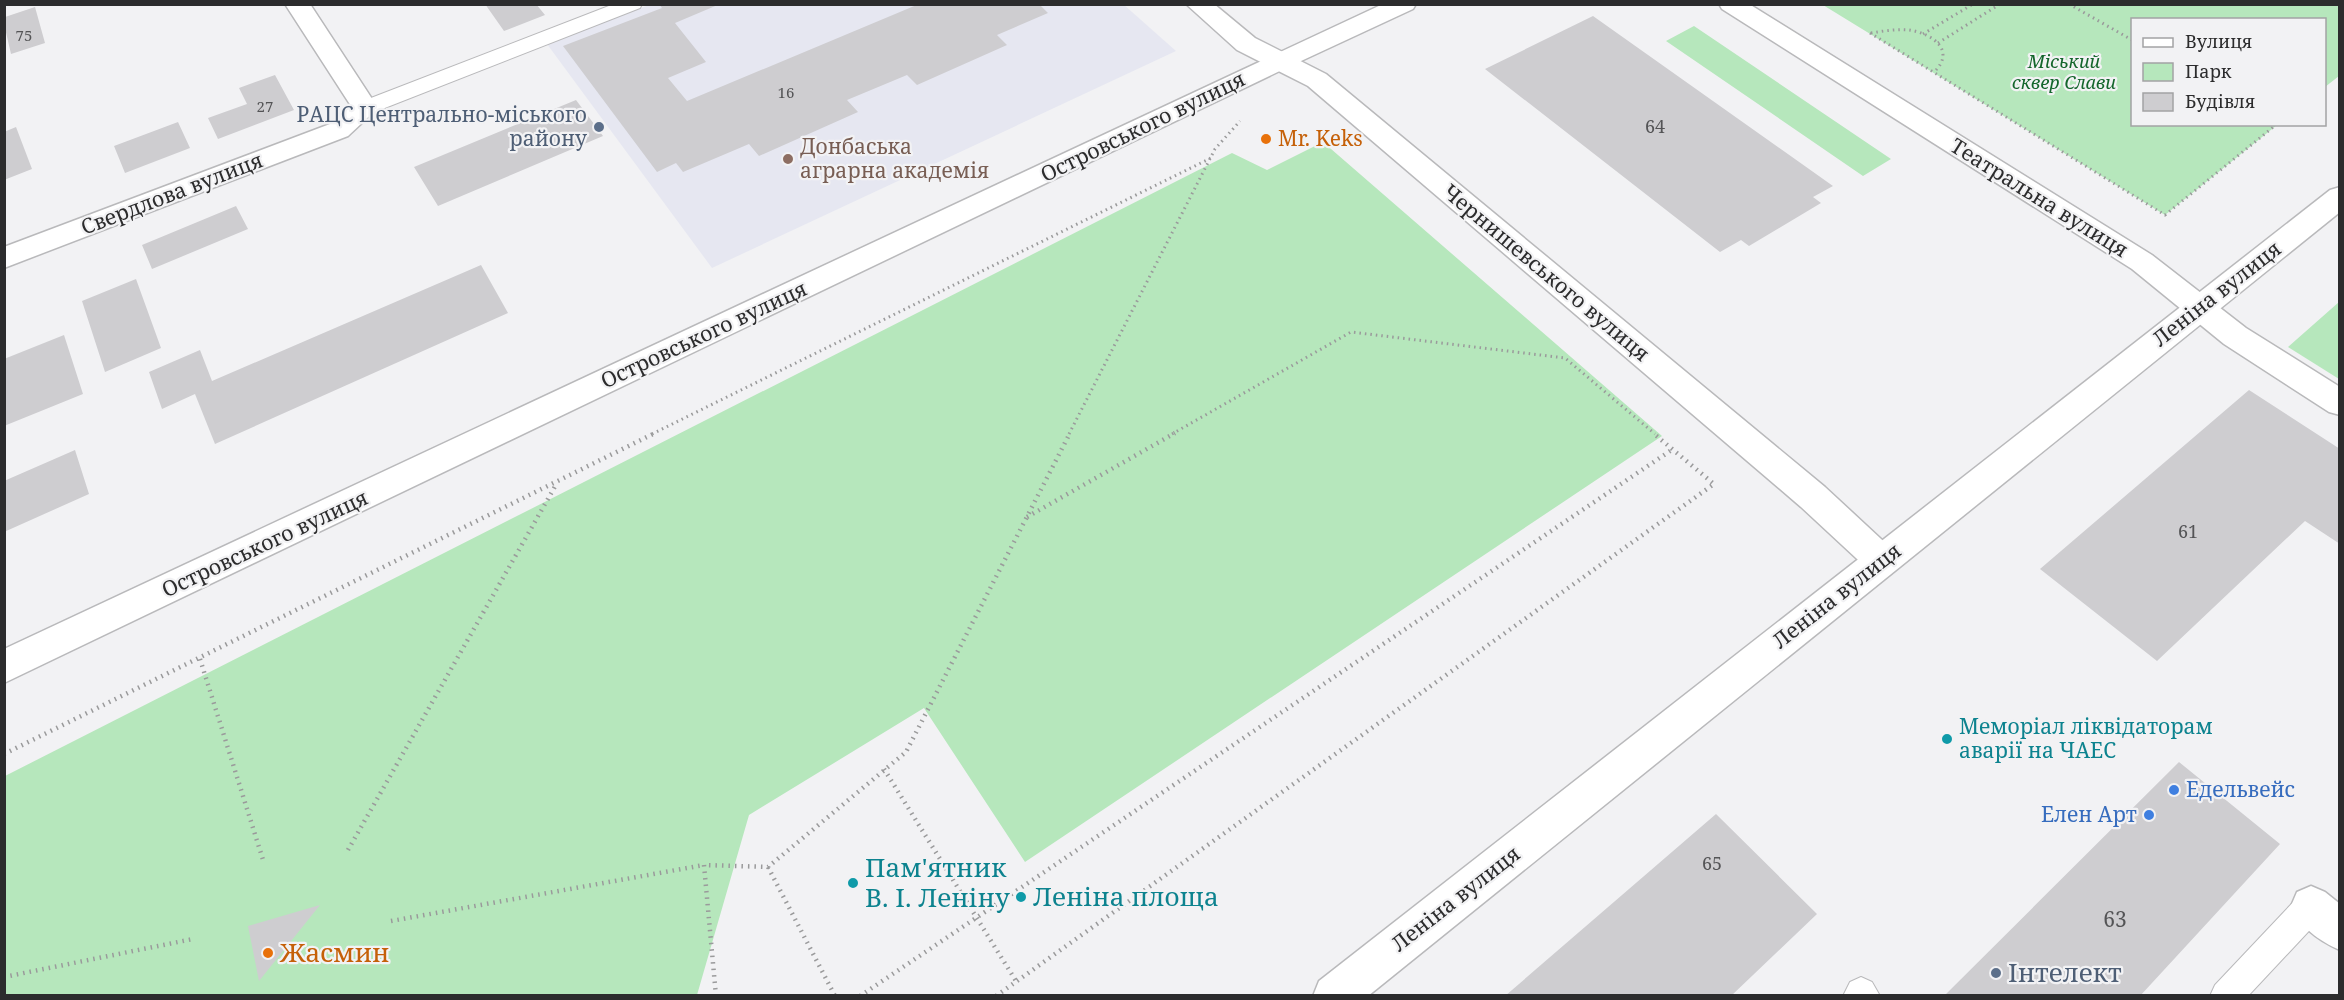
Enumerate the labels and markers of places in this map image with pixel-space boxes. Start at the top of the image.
place label: РАЦС Центрально-міського району [297,100,587,152]
marker: РАЦС Центрально-міського району [592,120,606,134]
place label: Mr. Keks [1278,124,1363,152]
place label: Донбаська аграрна академія [800,132,989,184]
marker: Mr. Keks [1259,132,1273,146]
marker: Донбаська аграрна академія [781,152,795,166]
place label: Меморіал ліквідаторам аварії на ЧАЕС [1959,712,2213,764]
marker: Меморіал ліквідаторам аварії на ЧАЕС [1940,732,1954,746]
place label: Едельвейс [2186,775,2295,803]
marker: Едельвейс [2167,783,2181,797]
place label: Елен Арт [2041,800,2137,828]
marker: Елен Арт [2142,808,2156,822]
place label: Пам'ятник В. І. Леніну [865,849,1010,915]
marker: Пам'ятник В. І. Леніну [846,876,860,890]
place label: Леніна площа [1033,878,1219,914]
marker: Леніна площа [1014,890,1028,904]
place label: Жасмин [279,934,390,970]
marker: Жасмин [261,946,275,960]
place label: Інтелект [2008,954,2122,990]
marker: Інтелект [1989,966,2003,980]

